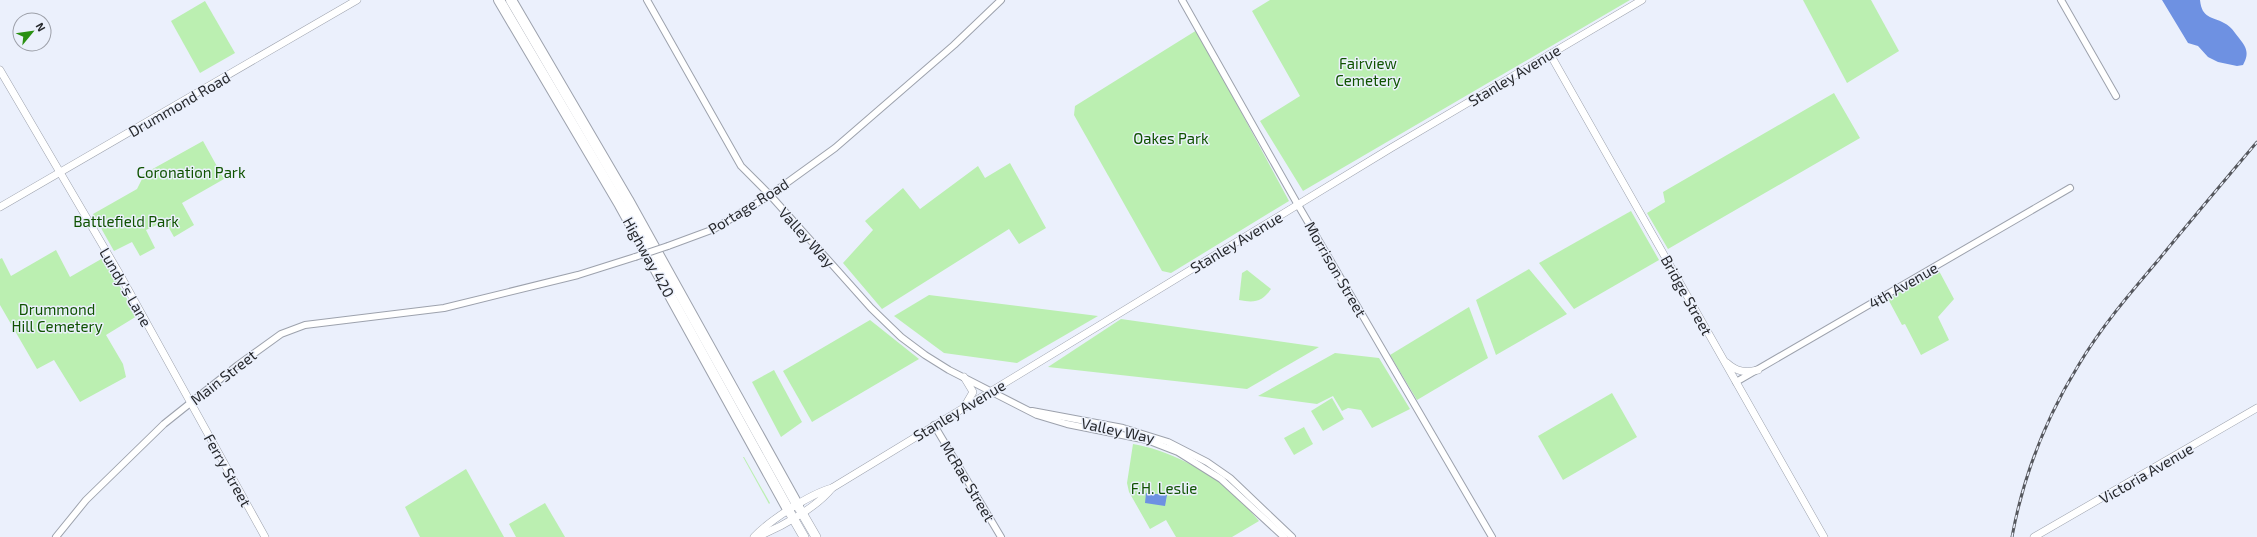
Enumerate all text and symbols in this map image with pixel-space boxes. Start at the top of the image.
north arrow [12,12,52,52]
text: N [34,20,49,34]
street label: Stanley Avenue [1465,40,1563,110]
park label: Fairview Cemetery [1335,54,1401,89]
street label: Drummond Road [125,68,233,140]
park label: Oakes Park [1133,129,1209,147]
park label: Coronation Park [136,163,246,181]
street label: Portage Road [704,174,792,238]
street label: Valley Way [775,203,839,271]
street label: Stanley Avenue [1187,207,1285,277]
park label: Battlefield Park [73,212,179,230]
street label: Highway 420 [620,214,678,300]
street label: Morrison Street [1301,218,1371,320]
street label: Lundy's Lane [96,244,156,330]
street label: Bridge Street [1658,252,1717,339]
street label: 4th Avenue [1865,258,1941,312]
park label: Drummond Hill Cemetery [11,300,103,335]
street label: Main Street [186,345,260,408]
street label: Stanley Avenue [910,375,1008,445]
street label: Valley Way [1080,413,1157,447]
street label: Ferry Street [201,430,256,510]
street label: McRae Street [937,437,999,525]
street label: Victoria Avenue [2096,439,2196,507]
park label: F.H. Leslie [1131,479,1197,497]

